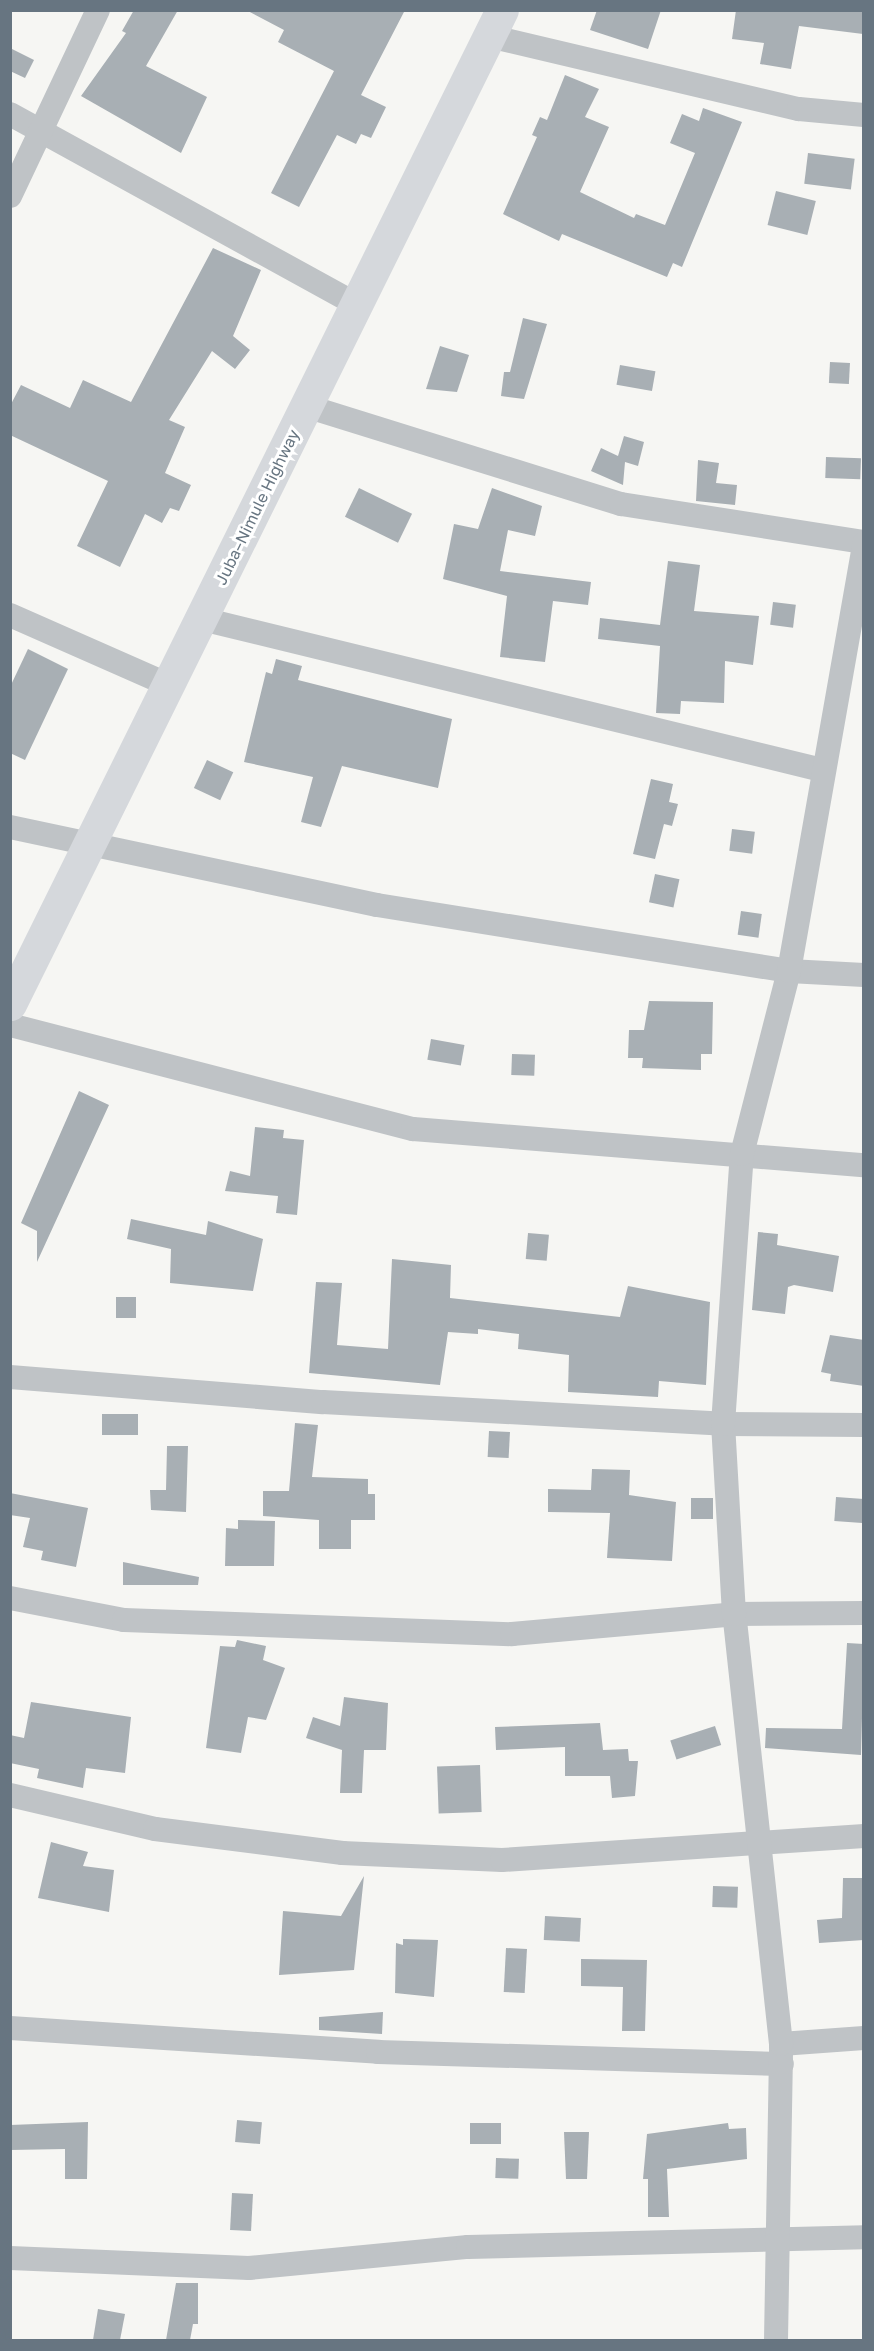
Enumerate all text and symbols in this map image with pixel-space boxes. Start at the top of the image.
street label: Juba–Nimule Highway [211,426,303,588]

